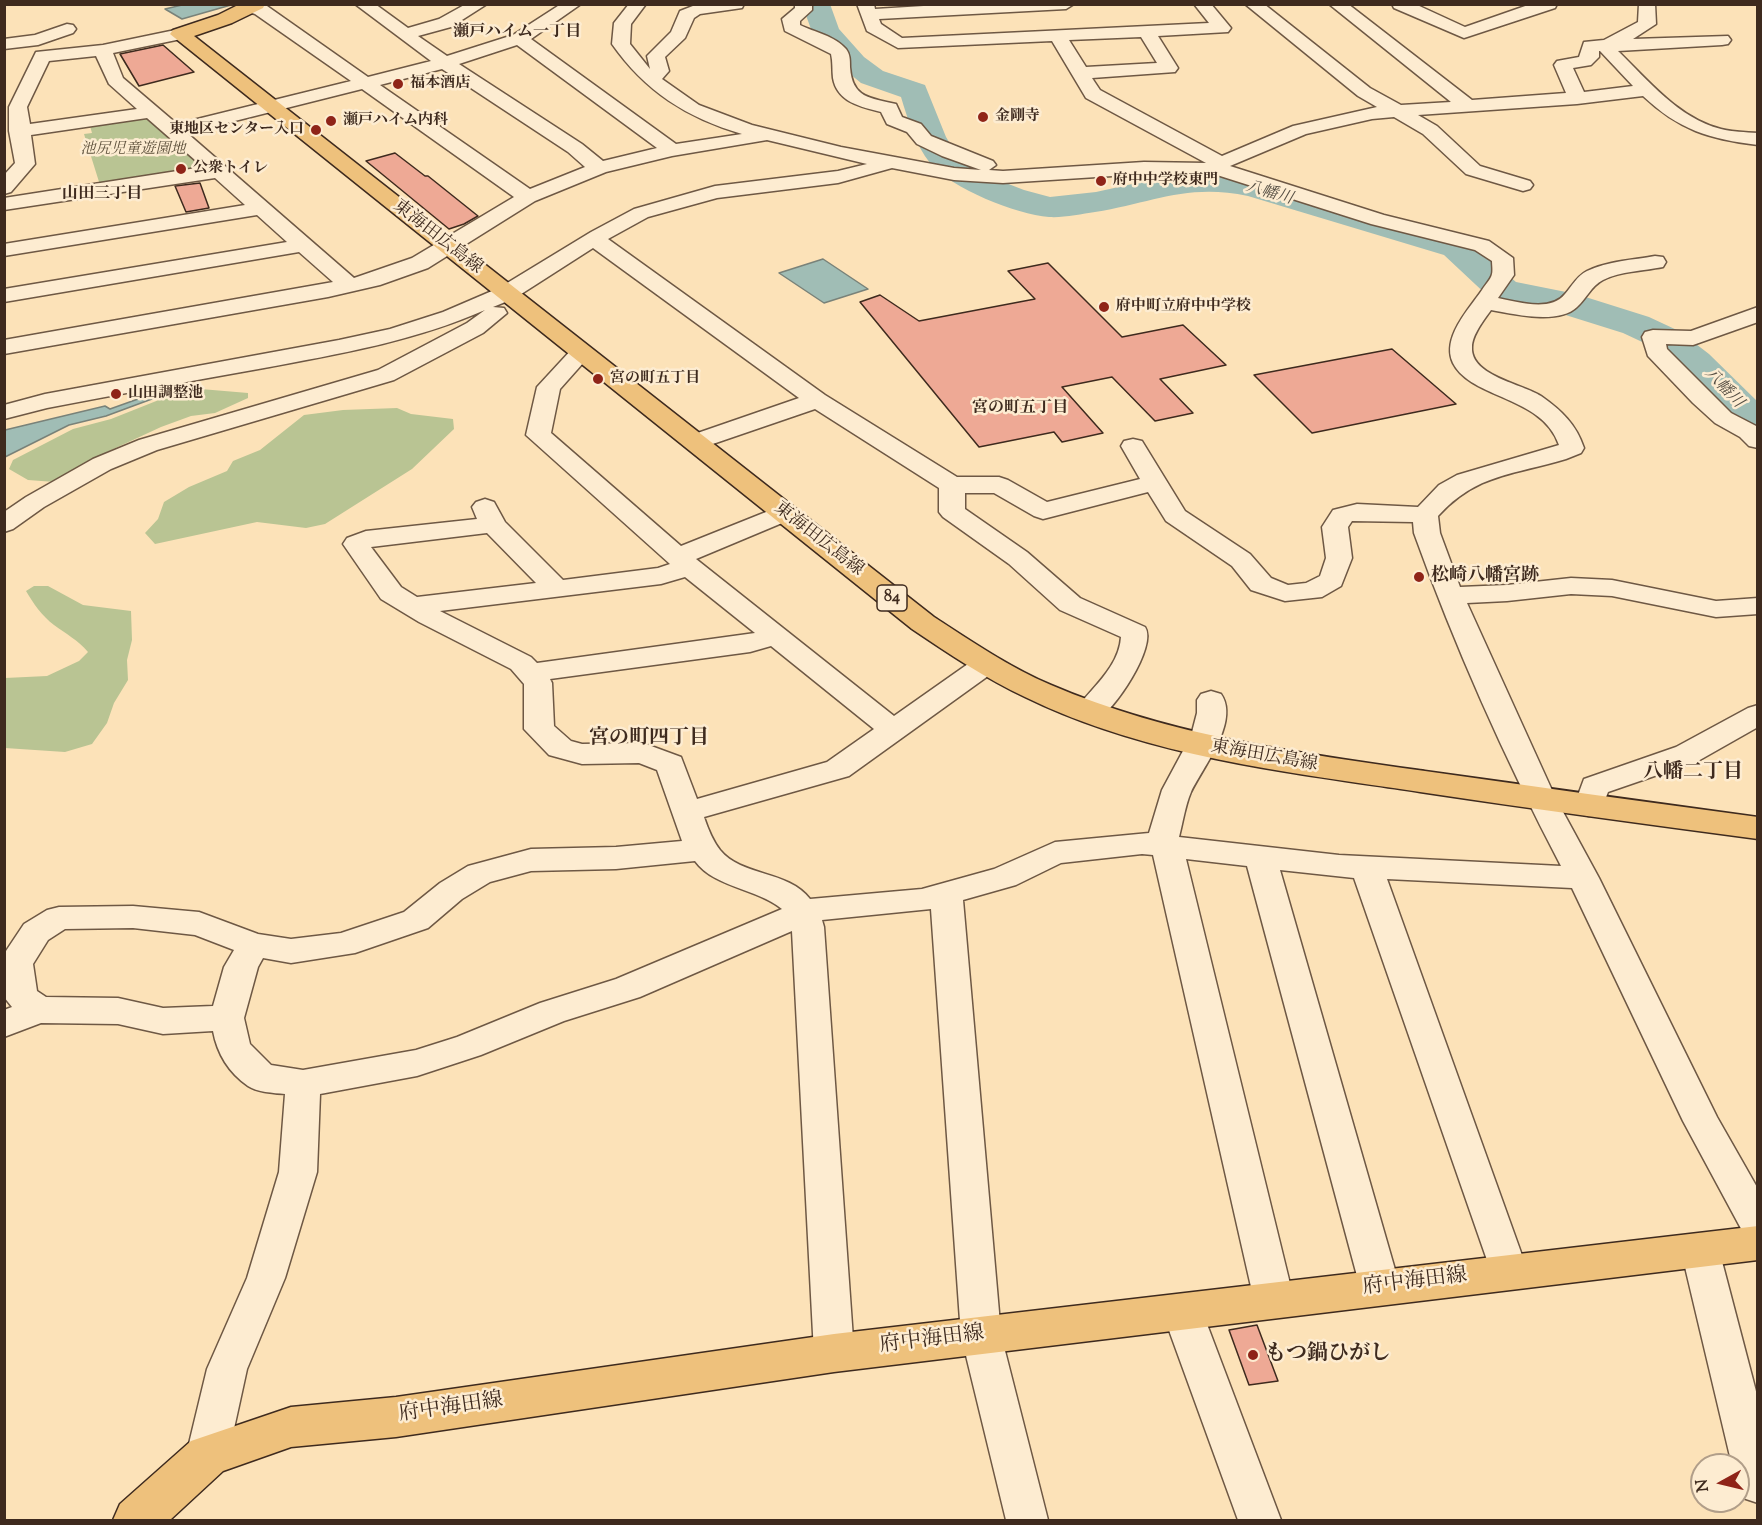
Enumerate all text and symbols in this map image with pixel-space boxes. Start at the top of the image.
district label: 瀬戸ハイム一丁目 [453,23,581,43]
place label: 福本酒店 [410,75,470,93]
marker: 福本酒店 [391,77,405,91]
place label: 金剛寺 [995,108,1040,126]
marker: 金剛寺 [976,110,990,124]
place label: 瀬戸ハイム内科 [343,112,448,130]
marker: 瀬戸ハイム内科 [324,114,338,128]
place label: 東地区センター入口 [169,121,304,139]
marker: 東地区センター入口 [309,123,323,137]
park label: 池尻児童遊園地 [81,141,185,159]
place label: 公衆トイレ [193,160,268,178]
marker: 公衆トイレ [174,162,188,176]
place label: 府中中学校東門 [1113,172,1218,190]
marker: 府中中学校東門 [1094,174,1108,188]
water label: 八幡川 [1243,178,1295,210]
district label: 山田三丁目 [62,185,142,205]
street label: 東海田広島線 [388,196,486,280]
place label: 府中町立府中中学校 [1116,298,1251,316]
marker: 府中町立府中中学校 [1097,300,1111,314]
water label: 八幡川 [1699,365,1747,413]
place label: 宮の町五丁目 [610,370,700,388]
marker: 宮の町五丁目 [591,372,605,386]
place label: 山田調整池 [128,385,203,403]
marker: 山田調整池 [109,387,123,401]
district label: 宮の町五丁目 [972,399,1068,419]
street label: 東海田広島線 [769,498,867,582]
place label: 松崎八幡宮跡 [1431,566,1539,588]
marker: 松崎八幡宮跡 [1412,570,1426,584]
road number: 84 [877,585,907,611]
district label: 宮の町四丁目 [589,728,709,752]
street label: 東海田広島線 [1209,737,1319,777]
district label: 八幡二丁目 [1643,762,1743,786]
street label: 府中海田線 [1361,1264,1469,1302]
street label: 府中海田線 [878,1322,986,1360]
place label: もつ鍋ひがし [1265,1342,1391,1368]
marker: もつ鍋ひがし [1246,1348,1260,1362]
street label: 府中海田線 [397,1389,505,1429]
north arrow [1690,1453,1750,1513]
text: N [1691,1477,1716,1493]

